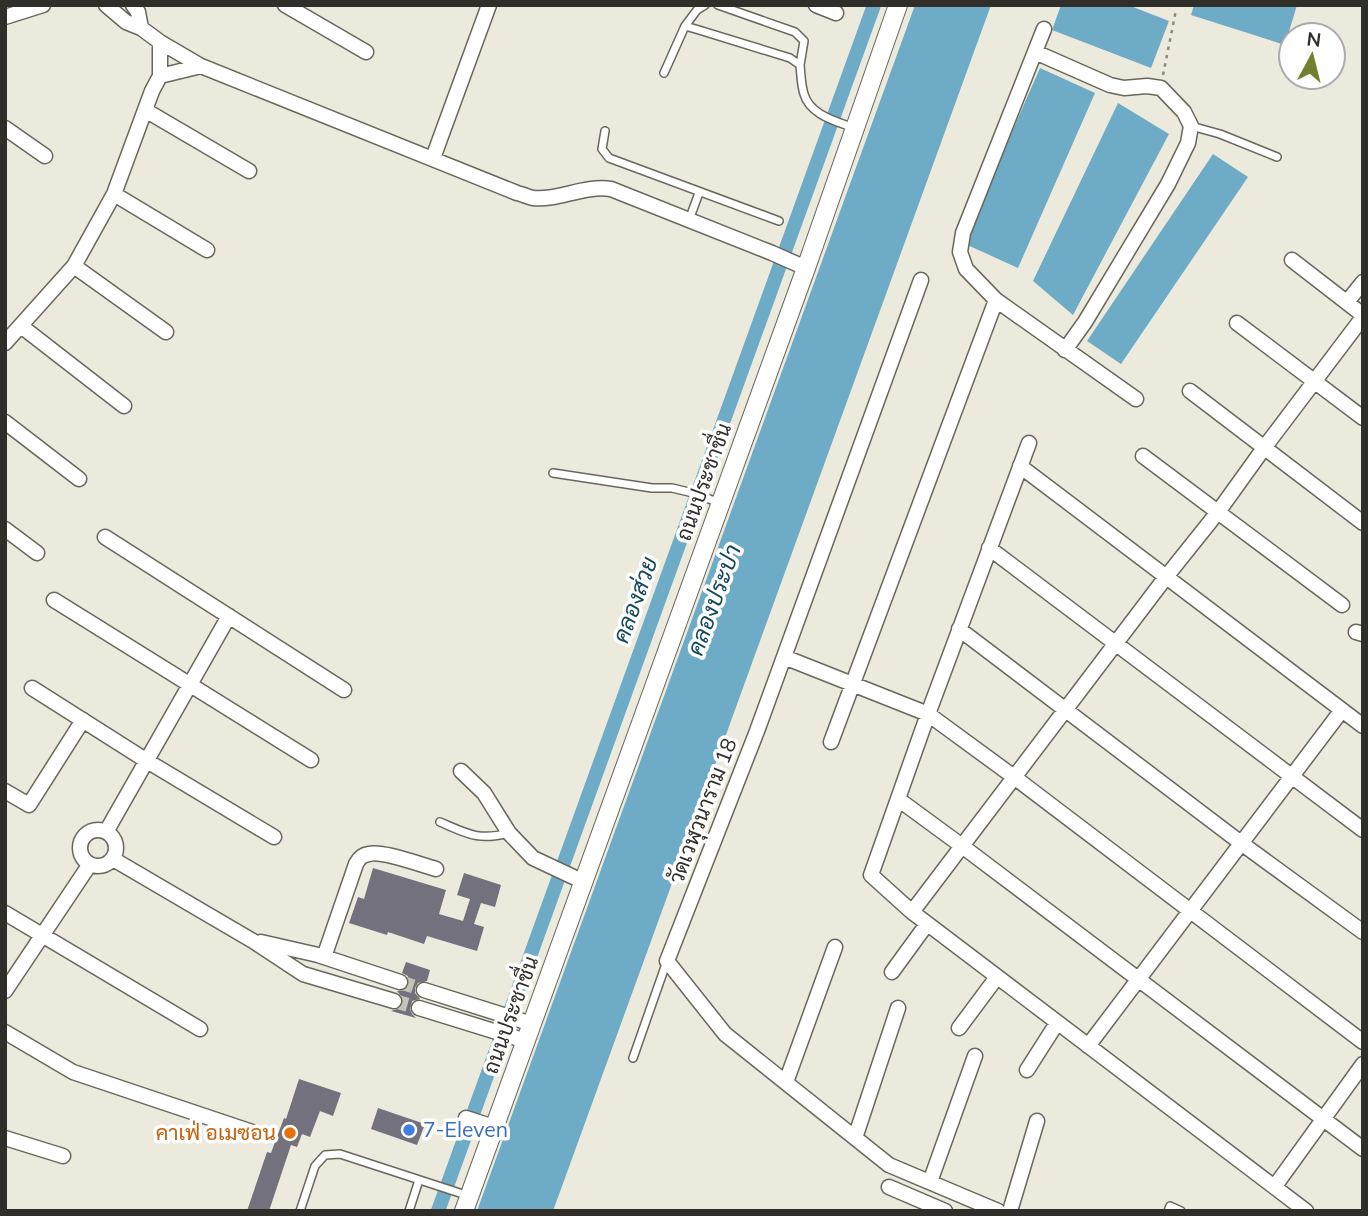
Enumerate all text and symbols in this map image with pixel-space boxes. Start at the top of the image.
north arrow [1277,21,1347,91]
text: N [1305,26,1323,52]
street label: ถนนประชาชื่น [664,417,736,544]
water label: คลองประปา [680,540,747,659]
water label: คลองส่วย [606,553,663,647]
street label: วัดเวฬุวนาราม 18 [662,734,744,888]
street label: ถนนประชาชื่น [471,950,543,1077]
place label: 7-Eleven [423,1116,508,1142]
place label: คาเฟ่ อเมซอน [156,1119,276,1145]
marker: 7-Eleven [401,1122,417,1138]
marker: คาเฟ่ อเมซอน [282,1125,298,1141]

